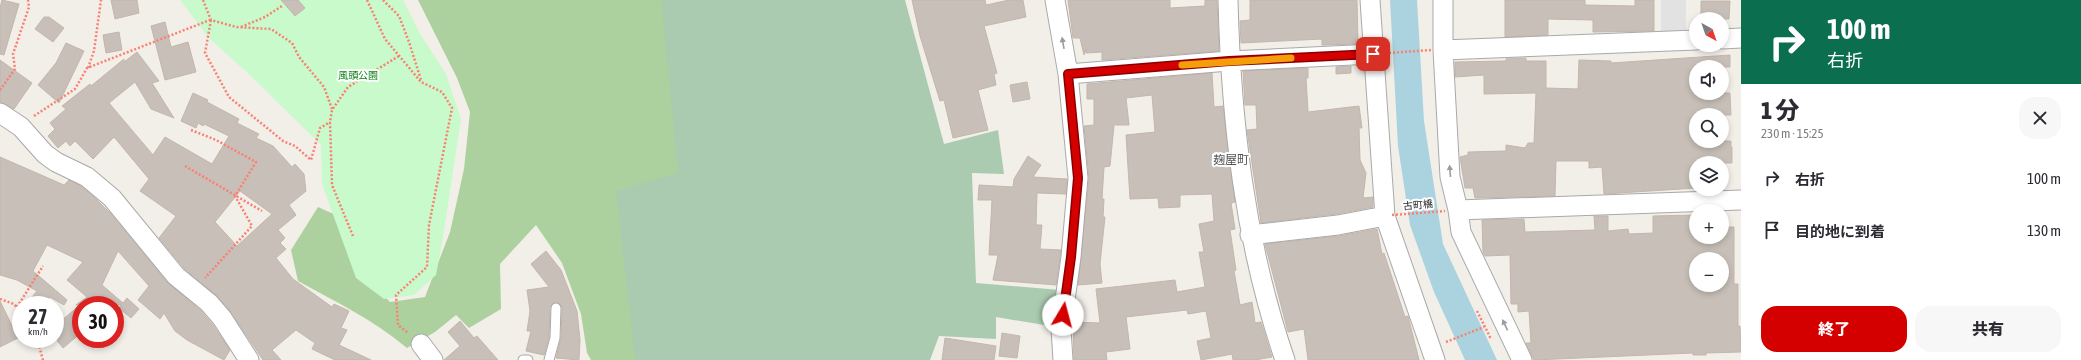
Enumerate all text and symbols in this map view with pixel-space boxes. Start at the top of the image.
north arrow [1689,12,1729,52]
map controls [1689,12,1729,292]
text: 100 m [1827,13,1890,45]
icon: right [1761,16,1813,68]
one-way arrow [1059,37,1065,49]
pin [1356,37,1390,71]
icon: arrive [1362,43,1384,65]
text: 右折 [1827,50,1863,71]
button: sound [1689,60,1729,100]
park label: 風頭公園 [338,70,378,81]
text: 1 分 [1761,97,1800,124]
button: close [2019,97,2061,139]
button: search [1689,108,1729,148]
text: 230 m · 15:25 [1761,126,1824,141]
district label: 麹屋町 [1213,153,1249,167]
button: layers [1689,156,1729,196]
one-way arrow [1447,165,1454,178]
icon: right [1761,167,1783,189]
text: 100 m [2027,170,2061,187]
text: 右折 [1795,171,1825,188]
street label: 古町橋 [1403,198,1433,212]
button: + [1689,204,1729,244]
icon: arrive [1761,219,1783,241]
text: 130 m [2027,222,2061,239]
text: 目的地に到着 [1795,223,1885,240]
button: − [1689,252,1729,292]
position arrow [1042,294,1084,336]
speed limit sign: 30 [72,296,124,348]
text: 27 [29,305,47,328]
button: 終了 [1761,306,1907,352]
button: 共有 [1915,306,2061,352]
one-way arrow [1502,319,1508,330]
text: km/h [28,326,48,337]

